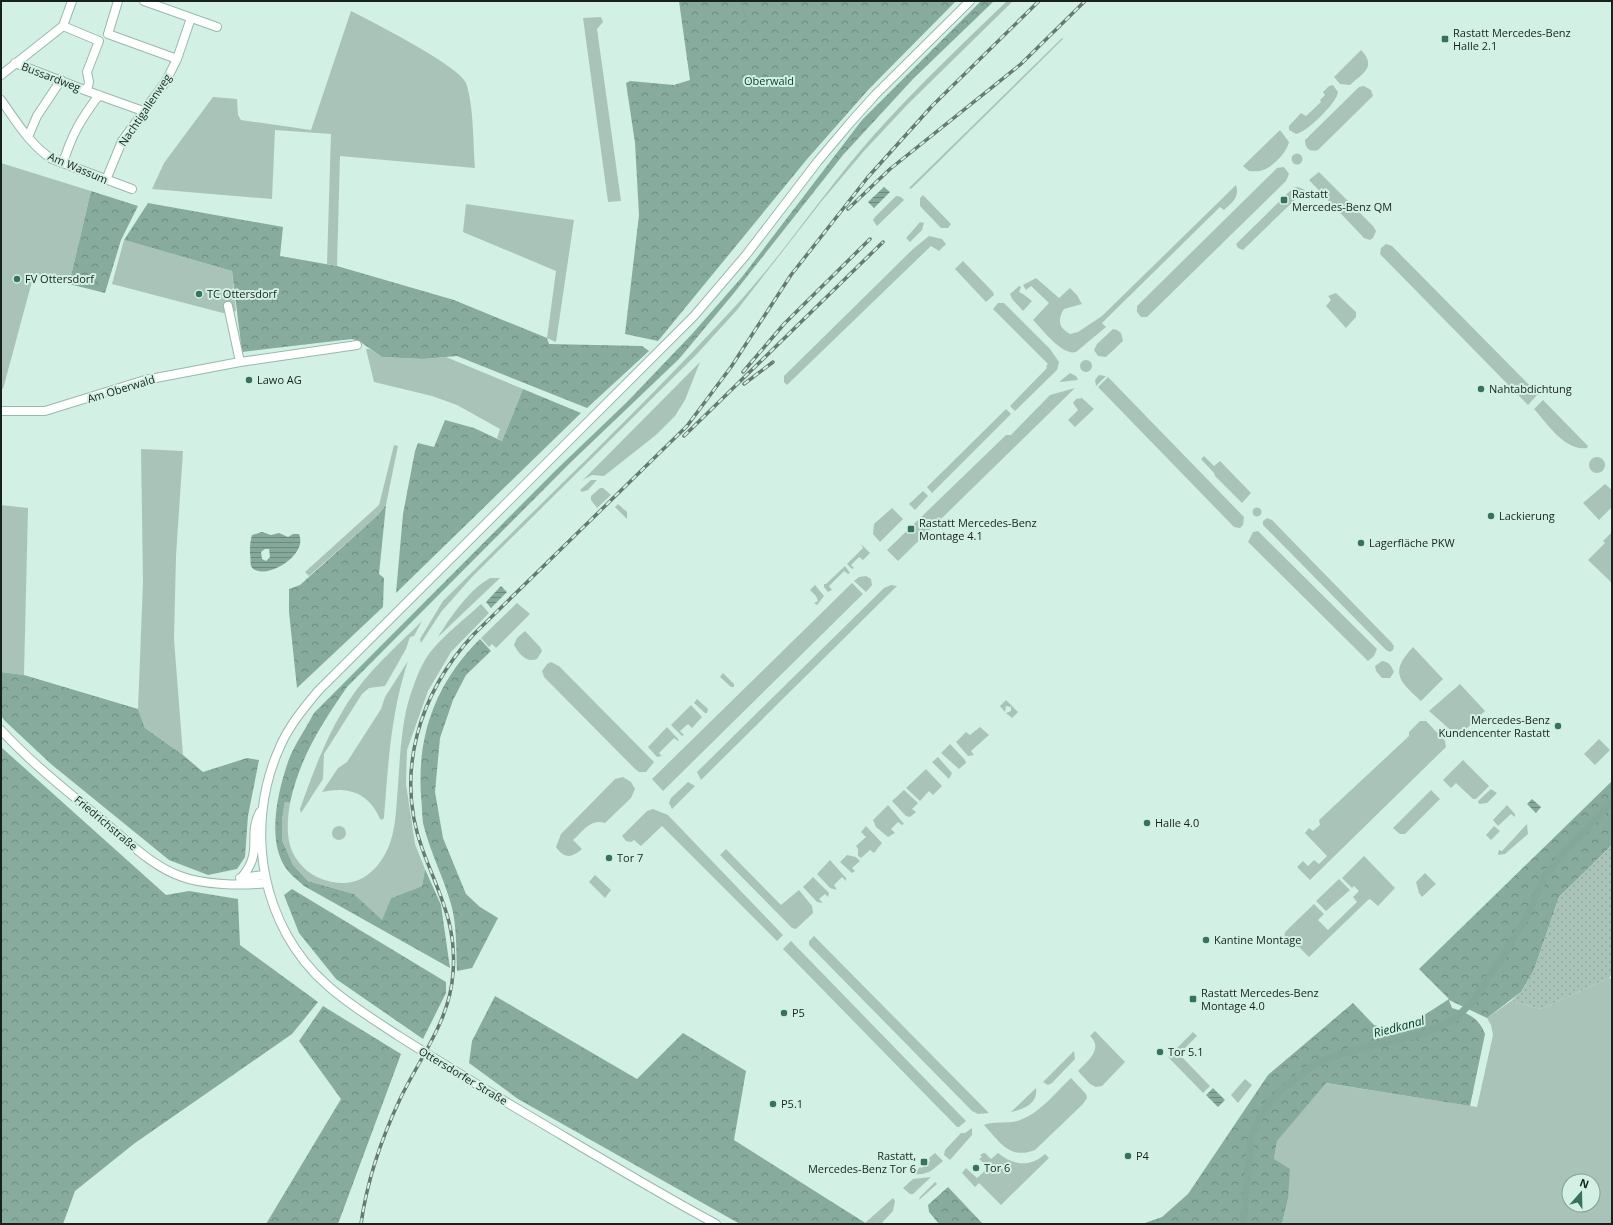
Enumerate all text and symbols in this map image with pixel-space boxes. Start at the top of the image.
place label: Rastatt Mercedes-Benz Halle 2.1 [1453,25,1571,53]
marker: Rastatt Mercedes-Benz Halle 2.1 [1440,34,1450,44]
street label: Bussardweg [19,58,83,95]
street label: Nachtigallenweg [115,71,174,149]
park label: Oberwald [744,73,794,88]
street label: Am Wassum [46,148,110,187]
place label: Rastatt Mercedes-Benz QM [1292,186,1392,214]
marker: Rastatt Mercedes-Benz QM [1279,195,1289,205]
place label: FV Ottersdorf [25,271,95,286]
marker: FV Ottersdorf [12,274,22,284]
place label: TC Ottersdorf [207,286,278,301]
marker: TC Ottersdorf [194,289,204,299]
street label: Am Oberwald [85,371,157,406]
place label: Lawo AG [257,372,302,387]
marker: Lawo AG [244,375,254,385]
place label: Nahtabdichtung [1489,381,1572,396]
marker: Nahtabdichtung [1476,384,1486,394]
place label: Lackierung [1499,508,1555,523]
marker: Lackierung [1486,511,1496,521]
place label: Rastatt Mercedes-Benz Montage 4.1 [919,515,1037,543]
marker: Rastatt Mercedes-Benz Montage 4.1 [906,524,916,534]
place label: Lagerfläche PKW [1369,535,1455,550]
marker: Lagerfläche PKW [1356,538,1366,548]
place label: Mercedes-Benz Kundencenter Rastatt [1438,712,1550,740]
marker: Mercedes-Benz Kundencenter Rastatt [1553,721,1563,731]
street label: Friedrichstraße [72,792,141,853]
place label: Halle 4.0 [1155,815,1199,830]
marker: Halle 4.0 [1142,818,1152,828]
place label: Tor 7 [617,850,643,865]
marker: Tor 7 [604,853,614,863]
place label: Kantine Montage [1214,932,1302,947]
marker: Kantine Montage [1201,935,1211,945]
place label: Rastatt Mercedes-Benz Montage 4.0 [1201,985,1319,1013]
marker: Rastatt Mercedes-Benz Montage 4.0 [1188,994,1198,1004]
place label: P5 [792,1005,805,1020]
marker: P5 [779,1008,789,1018]
water label: Riedkanal [1371,1011,1427,1041]
street label: Ottersdorfer Straße [416,1043,510,1108]
place label: Tor 5.1 [1168,1044,1204,1059]
marker: Tor 5.1 [1155,1047,1165,1057]
place label: P5.1 [781,1096,803,1111]
marker: P5.1 [768,1099,778,1109]
place label: Rastatt, Mercedes-Benz Tor 6 [808,1148,916,1176]
place label: P4 [1136,1148,1150,1163]
marker: P4 [1123,1151,1133,1161]
marker: Rastatt, Mercedes-Benz Tor 6 [919,1157,929,1167]
place label: Tor 6 [984,1160,1010,1175]
marker: Tor 6 [971,1163,981,1173]
north arrow [1561,1173,1601,1213]
text: N [1578,1175,1591,1192]

